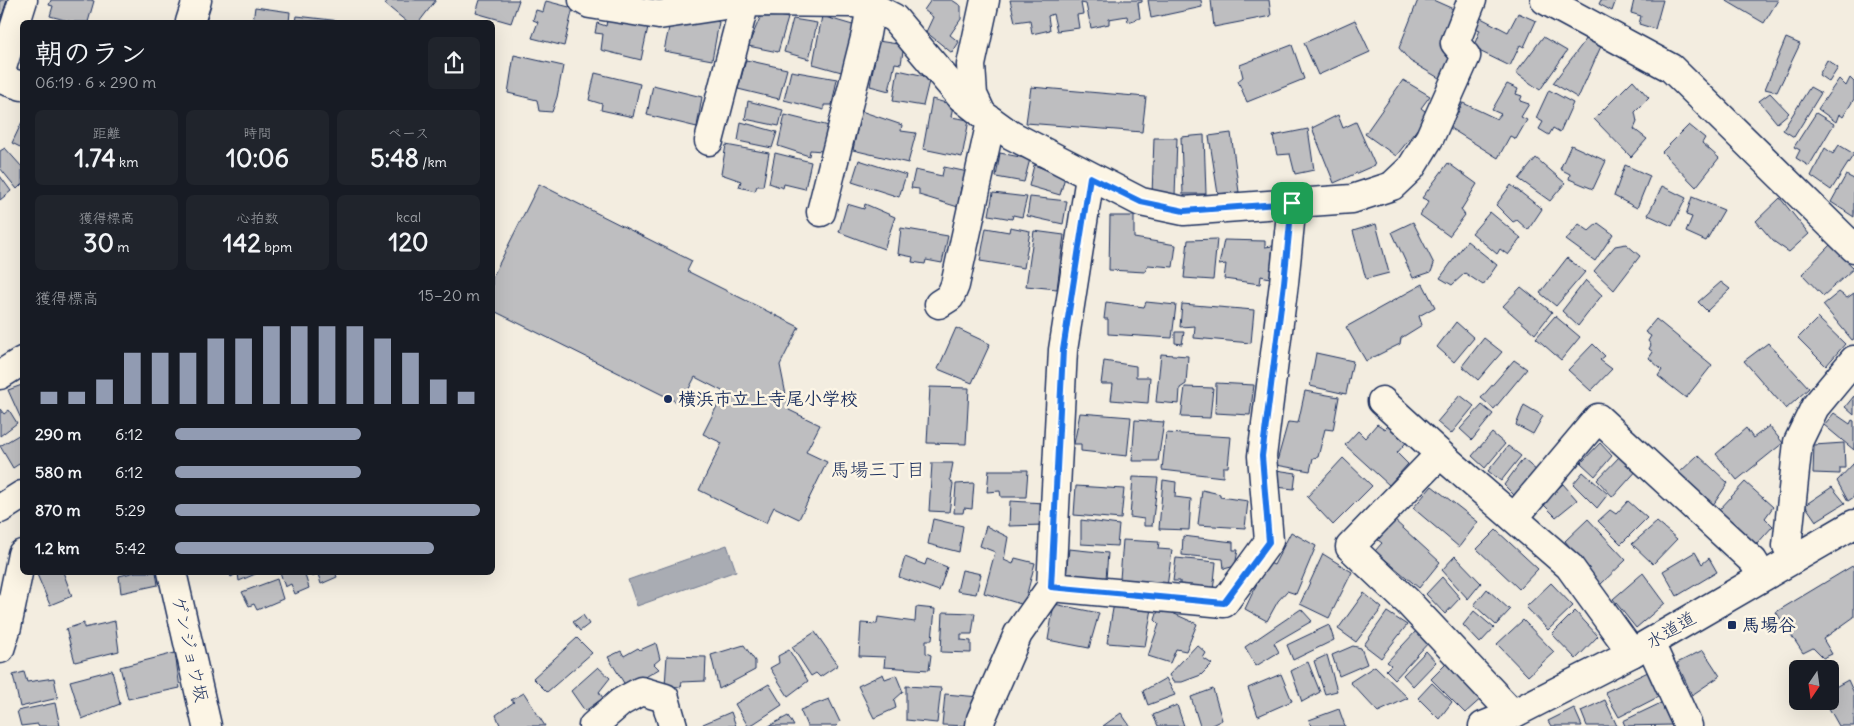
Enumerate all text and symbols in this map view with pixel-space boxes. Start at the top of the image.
text: 朝のラン [35,35,147,71]
button: share [428,37,480,89]
text: 06:19 · 6 × 290 m [35,72,156,92]
text: 距離 [93,124,121,142]
text: 時間 [244,124,272,142]
text: ペース [388,124,429,142]
text: 1.74 [74,142,116,174]
text: 10:06 [226,142,289,174]
text: 5:48 [370,142,419,174]
text: km [116,153,139,171]
text: /km [419,153,447,171]
pin [1271,182,1313,224]
icon: arrive [1278,189,1306,217]
text: kcal [396,208,421,226]
text: 獲得標高 [79,209,135,227]
text: 心拍数 [237,209,279,227]
text: 120 [388,226,429,258]
text: 30 [83,227,114,259]
text: 142 [223,227,261,259]
text: m [114,238,130,256]
text: bpm [261,238,292,256]
text: 15–20 m [418,285,480,305]
text: 獲得標高 [35,288,99,308]
place label: 横浜市立上寺尾小学校 [678,387,858,410]
marker: 横浜市立上寺尾小学校 [662,393,674,405]
text: 290 m [35,424,81,444]
text: 6:12 [115,424,143,444]
district label: 馬場三丁目 [830,457,926,481]
text: 580 m [35,462,82,482]
text: 6:12 [115,462,143,482]
text: 870 m [35,500,80,520]
text: 5:29 [115,500,146,520]
text: 1.2 km [35,538,79,558]
text: 5:42 [115,538,146,558]
street label: ゲンジョウ坂 [167,594,214,704]
street label: 水道道 [1642,606,1700,653]
place label: 馬場谷 [1742,613,1796,636]
marker: 馬場谷 [1726,619,1738,631]
north arrow [1789,660,1839,710]
map controls [1789,660,1839,710]

